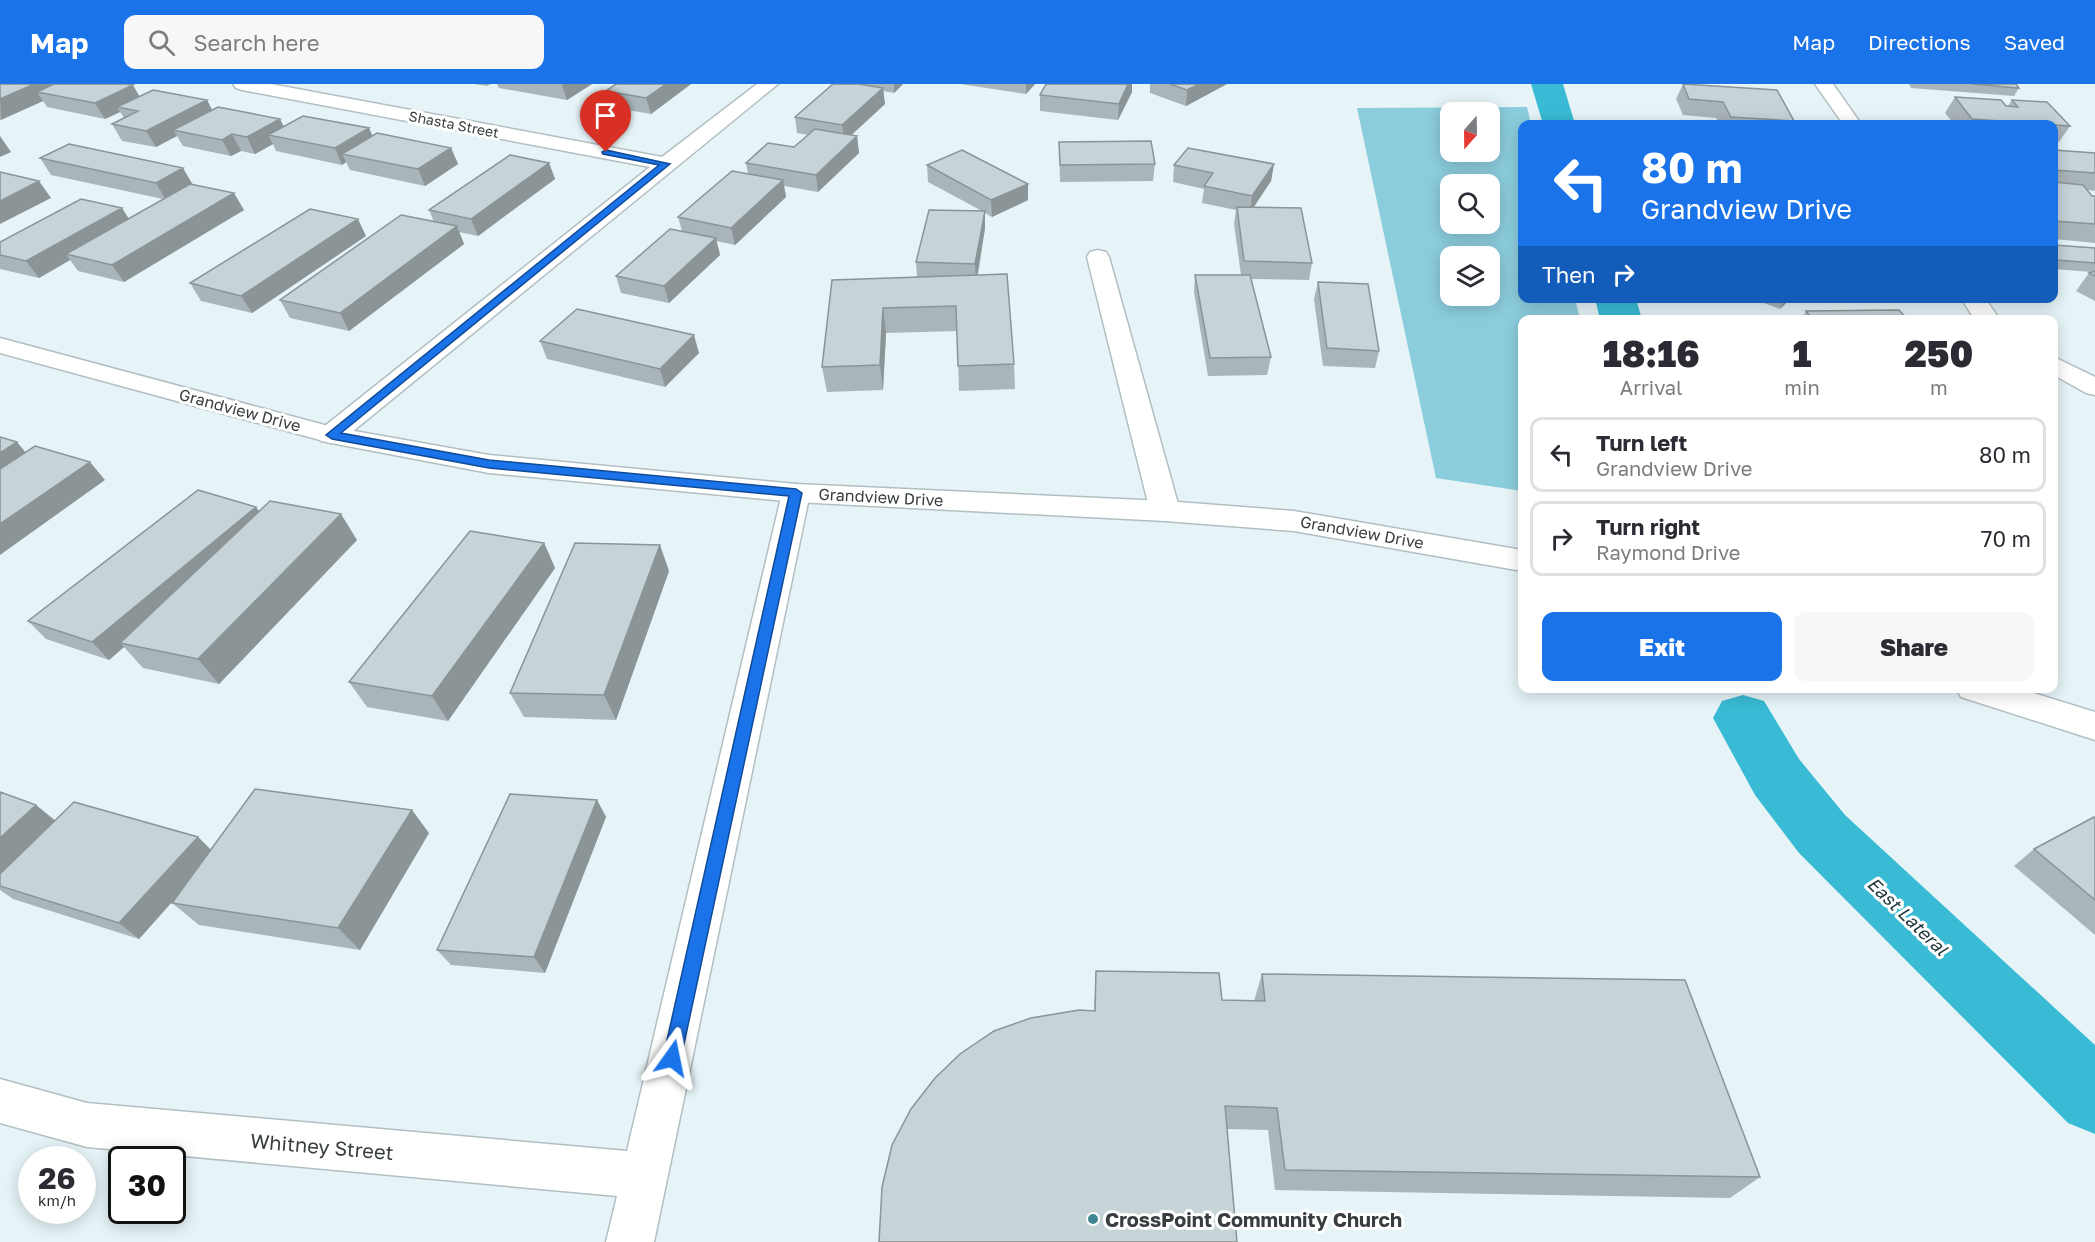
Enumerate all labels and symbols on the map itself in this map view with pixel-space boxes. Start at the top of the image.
pin [580,90,631,152]
north arrow [1440,102,1500,162]
street label: Shasta Street [408,107,500,141]
street label: Grandview Drive [177,384,303,436]
street label: Grandview Drive [818,484,944,510]
street label: Grandview Drive [1299,511,1425,553]
water label: East Lateral [1863,872,1954,961]
position arrow [640,1026,704,1090]
street label: Whitney Street [249,1128,395,1164]
speed limit sign: 30 [108,1146,186,1224]
place label: CrossPoint Community Church [1105,1207,1402,1231]
marker: CrossPoint Community Church [1086,1212,1100,1226]

